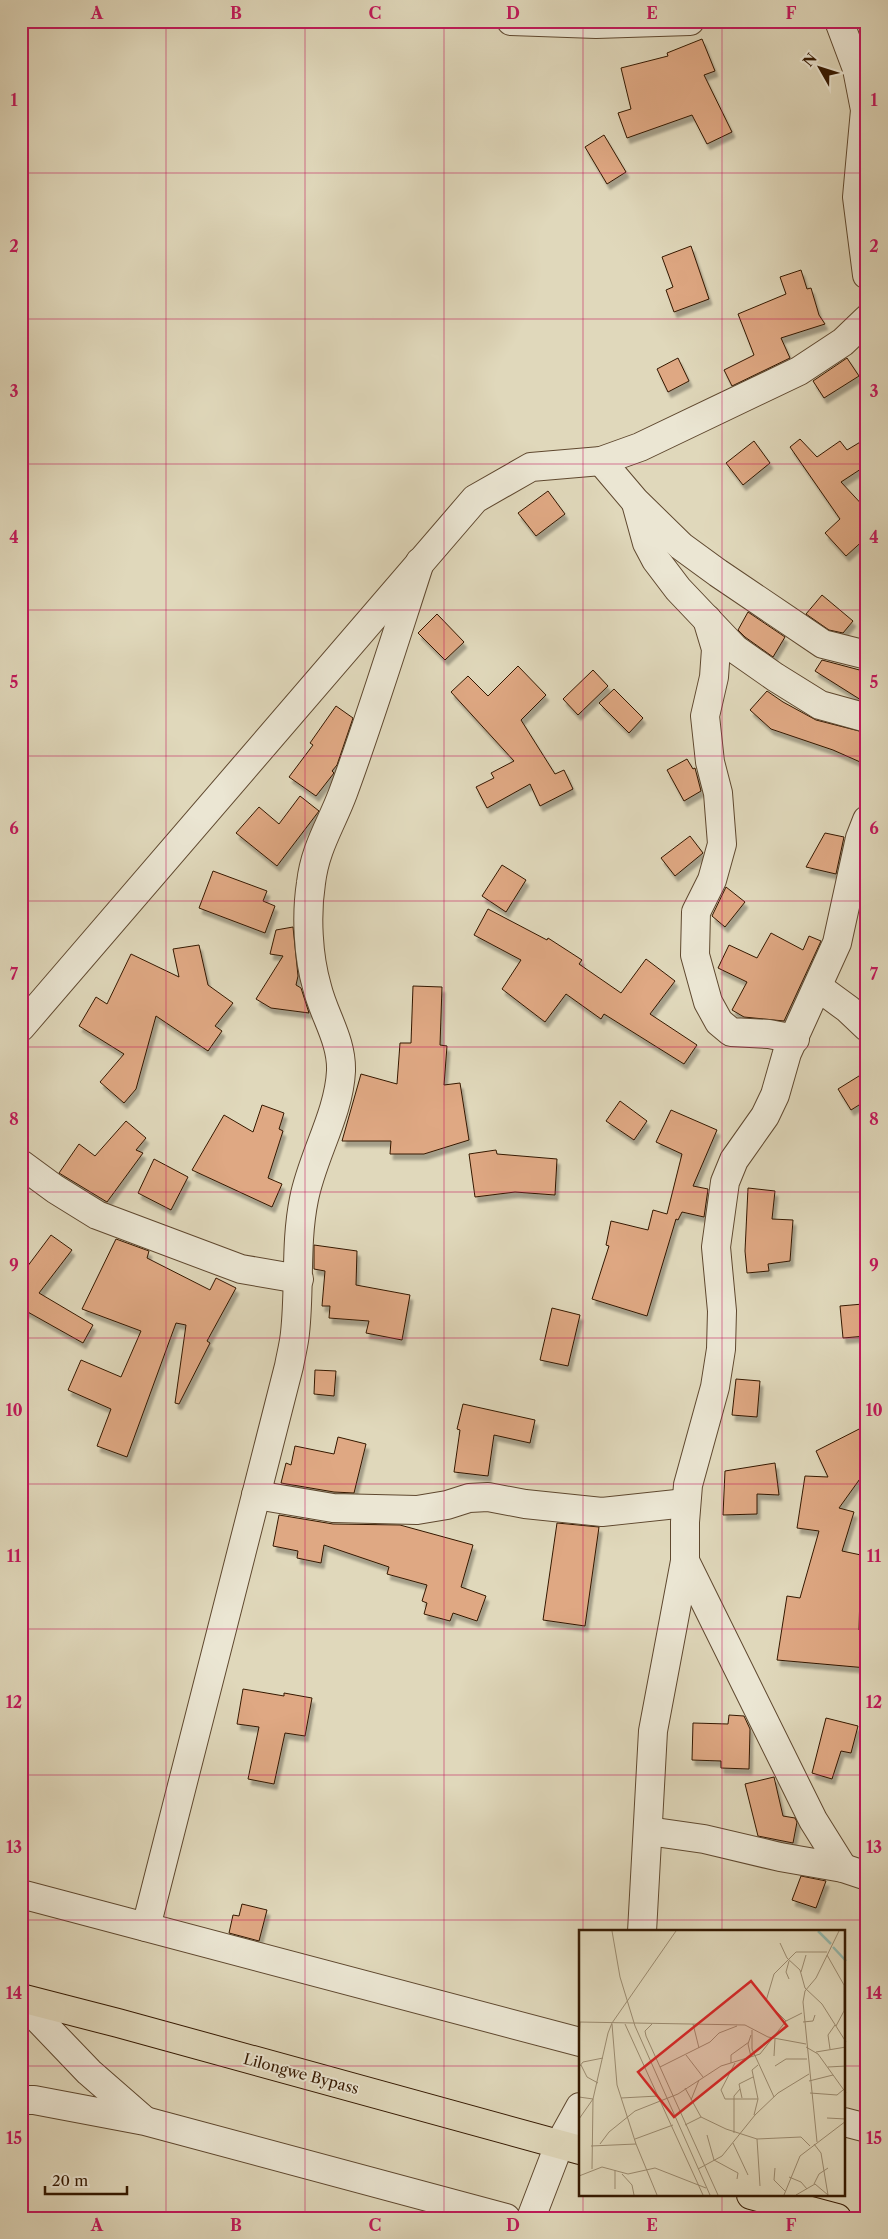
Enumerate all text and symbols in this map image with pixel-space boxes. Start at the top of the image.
text: A [90,3,104,23]
text: B [230,3,242,23]
text: C [369,3,381,23]
text: D [506,3,520,23]
text: E [646,3,658,23]
text: F [786,3,797,23]
north arrow [796,42,846,92]
text: N [799,49,821,70]
text: 1 [10,90,18,110]
text: 1 [870,90,878,110]
text: 2 [9,236,19,256]
text: 2 [869,236,879,256]
text: 3 [9,381,19,401]
text: 3 [869,381,879,401]
text: 4 [9,527,19,547]
text: 4 [869,527,879,547]
text: 5 [10,672,19,692]
text: 5 [870,672,879,692]
text: 6 [9,818,19,838]
text: 6 [869,818,879,838]
text: 7 [10,964,19,984]
text: 7 [870,964,879,984]
text: 8 [9,1109,19,1129]
text: 8 [869,1109,879,1129]
text: 9 [9,1255,19,1275]
text: 9 [869,1255,879,1275]
text: 10 [5,1400,23,1420]
text: 10 [865,1400,883,1420]
text: 11 [7,1546,22,1566]
text: 11 [867,1546,882,1566]
text: 12 [6,1692,22,1712]
text: 12 [866,1692,882,1712]
text: 13 [6,1837,22,1857]
text: 13 [866,1837,882,1857]
inset map [579,1930,846,2196]
text: 14 [6,1983,22,2003]
text: 14 [866,1983,882,2003]
street label: Lilongwe Bypass [241,2049,361,2098]
text: 15 [6,2128,22,2148]
text: 15 [866,2128,882,2148]
scale bar [45,2164,128,2196]
text: 20 m [52,2171,88,2190]
text: A [90,2215,104,2235]
text: B [230,2215,242,2235]
text: C [369,2215,381,2235]
text: D [506,2215,520,2235]
text: E [646,2215,658,2235]
text: F [786,2215,797,2235]

